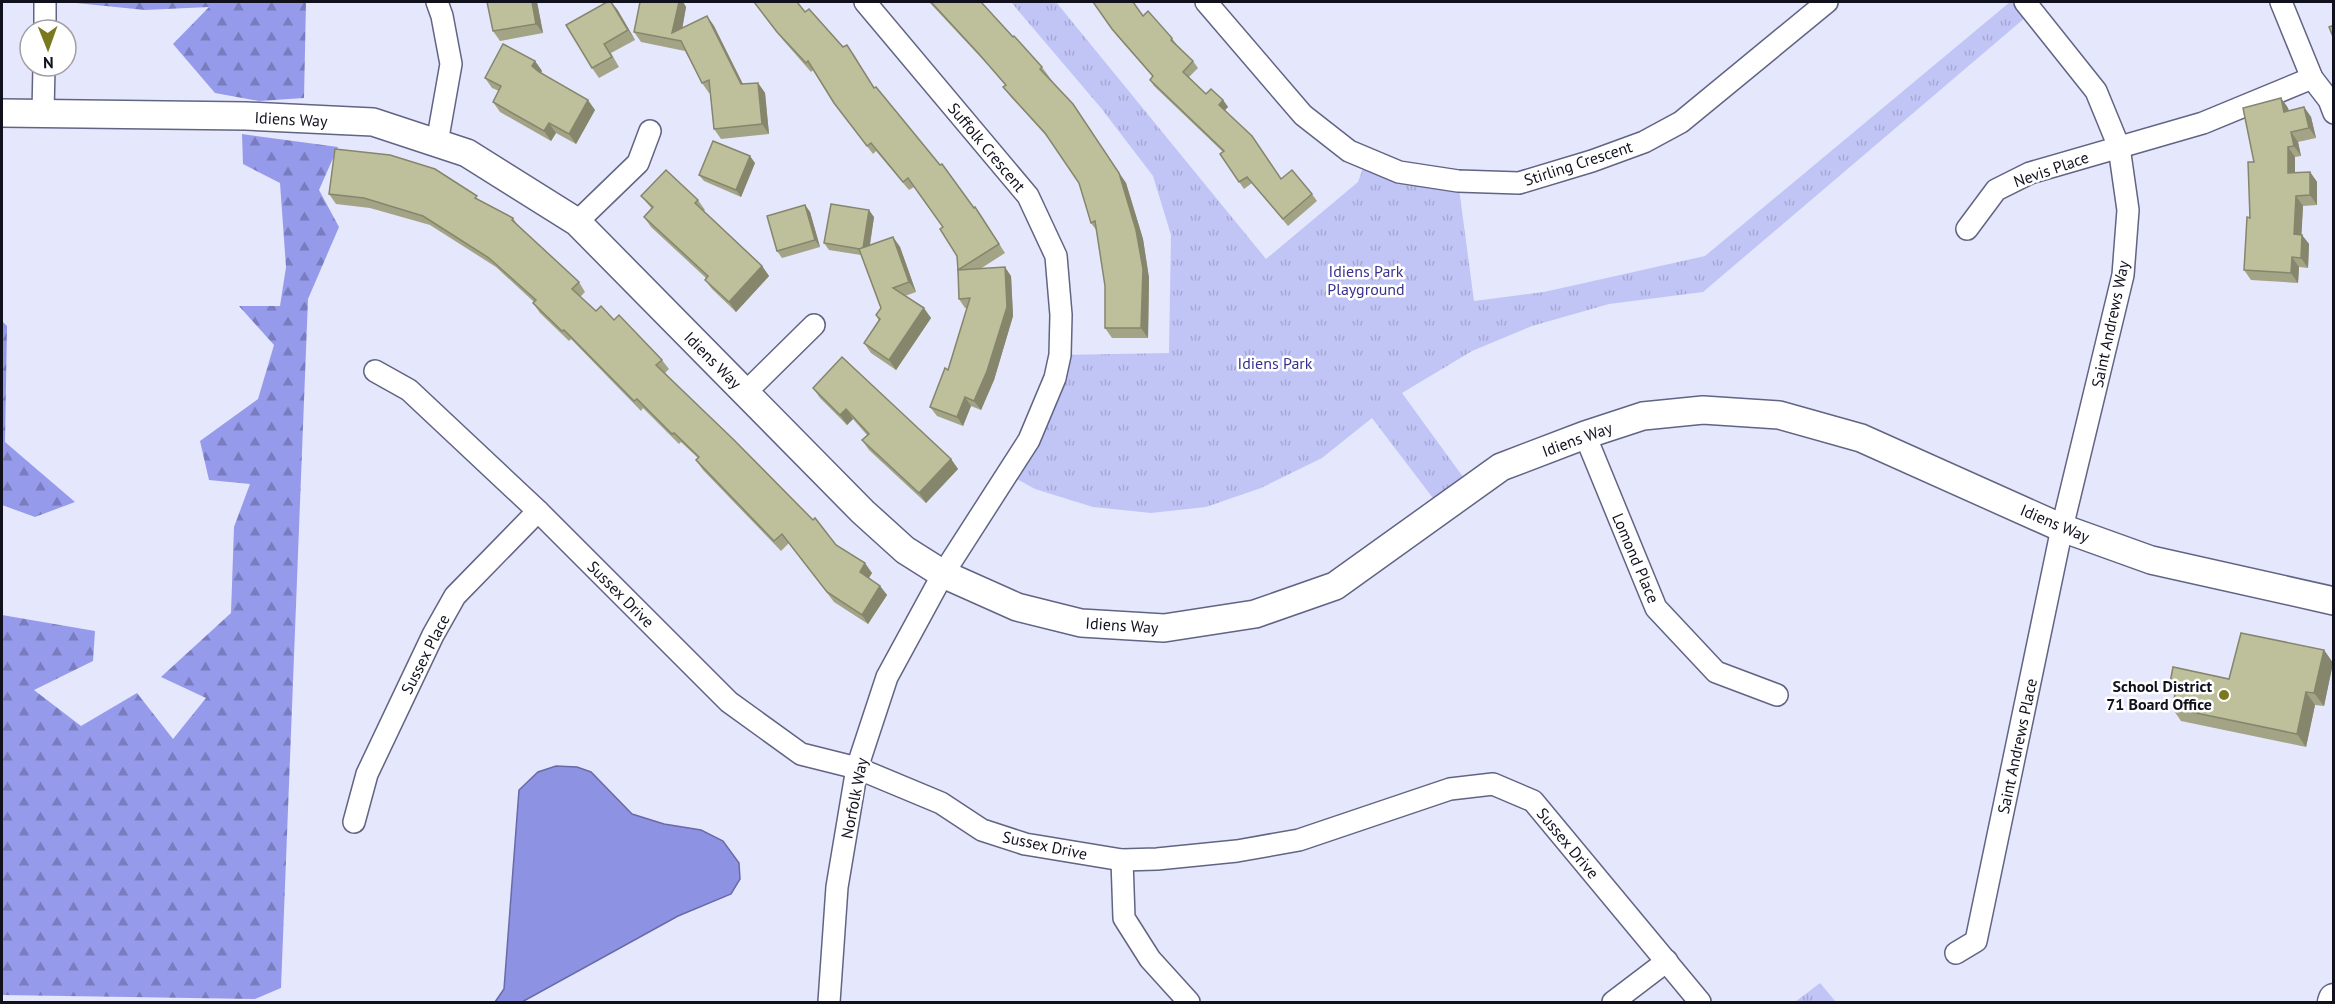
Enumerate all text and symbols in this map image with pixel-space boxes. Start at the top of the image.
north arrow [18,18,78,78]
text: N [43,53,54,73]
street label: Suffolk Crescent [944,98,1030,196]
street label: Idiens Way [254,107,329,131]
street label: Stirling Crescent [1521,136,1635,190]
street label: Nevis Place [2011,147,2091,191]
street label: Saint Andrews Way [2087,258,2133,389]
park label: Idiens Park Playground [1327,261,1405,299]
street label: Idiens Way [680,327,746,393]
park label: Idiens Park [1238,353,1313,373]
street label: Idiens Way [1539,417,1615,461]
street label: Idiens Way [2017,500,2093,547]
street label: Lomond Place [1608,510,1664,606]
street label: Sussex Drive [583,556,659,632]
street label: Sussex Place [396,611,454,697]
street label: Idiens Way [1085,612,1160,638]
street label: Saint Andrews Place [1993,676,2041,816]
place label: School District 71 Board Office [2106,676,2212,714]
marker: School District 71 Board Office [2217,688,2231,702]
street label: Norfolk Way [836,755,872,840]
street label: Sussex Drive [1533,804,1603,882]
street label: Sussex Drive [1001,826,1089,864]

